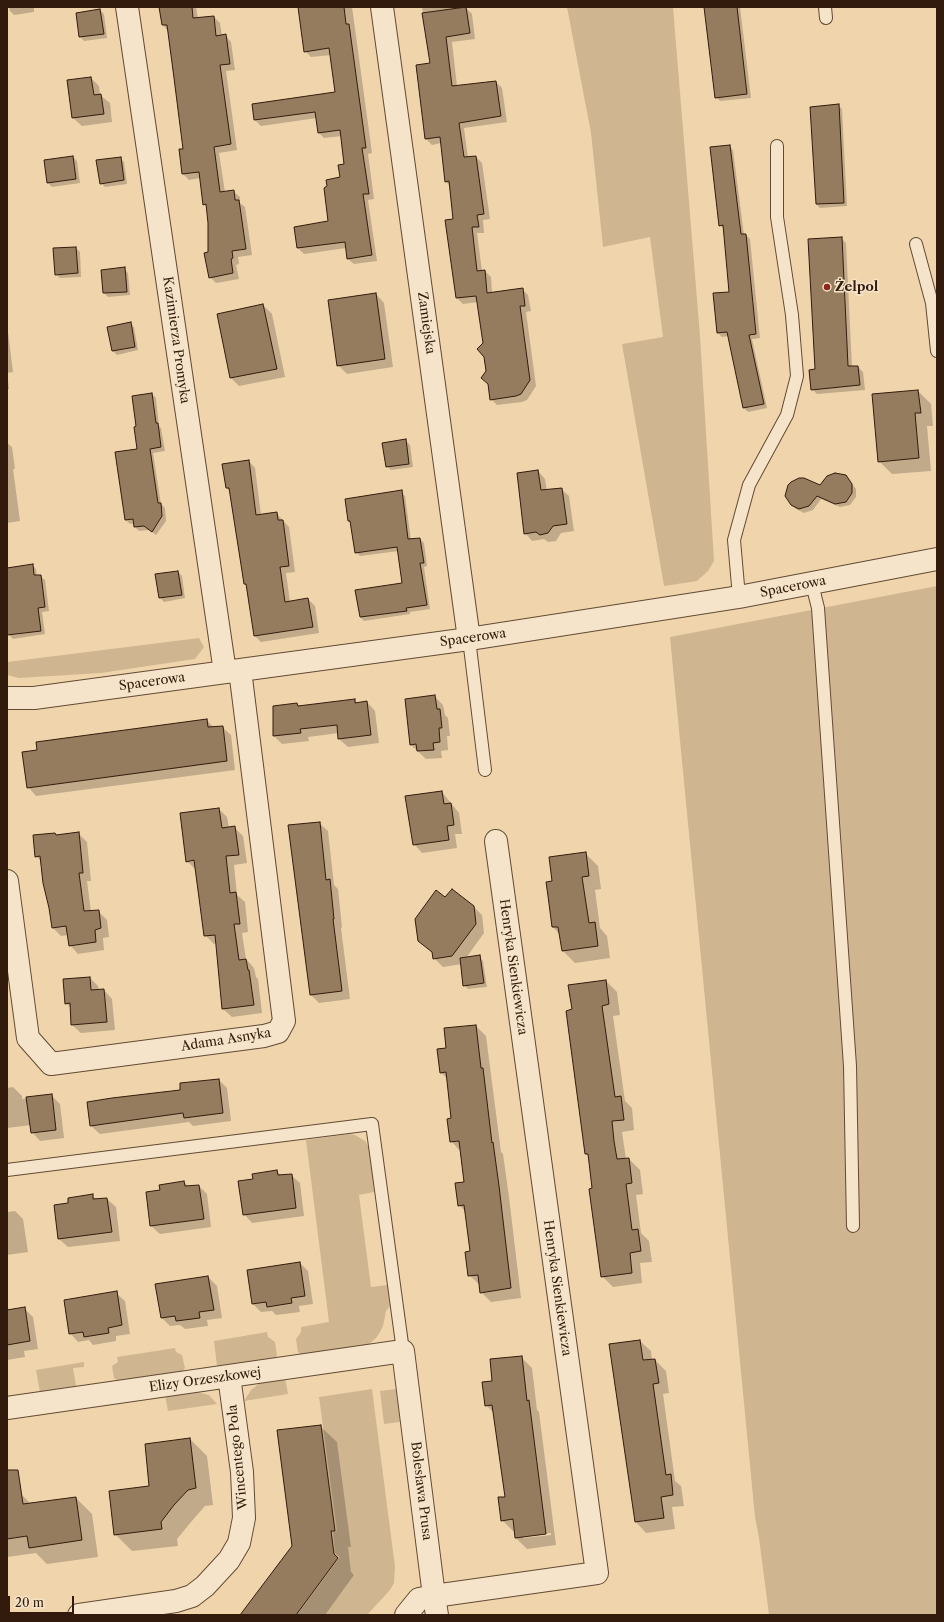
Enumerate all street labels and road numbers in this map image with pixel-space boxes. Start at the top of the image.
street label: Kazimierza Promyka [159,275,193,405]
street label: Zamiejska [414,291,438,355]
street label: Spacerowa [759,573,827,601]
street label: Spacerowa [439,626,507,650]
street label: Spacerowa [118,670,186,694]
street label: Henryka Sienkiewicza [496,898,530,1036]
street label: Adama Asnyka [180,1025,272,1055]
street label: Henryka Sienkiewicza [540,1219,574,1357]
street label: Elizy Orzeszkowej [148,1364,262,1396]
street label: Wincentego Pola [225,1404,251,1510]
street label: Bolesława Prusa [407,1441,435,1541]

